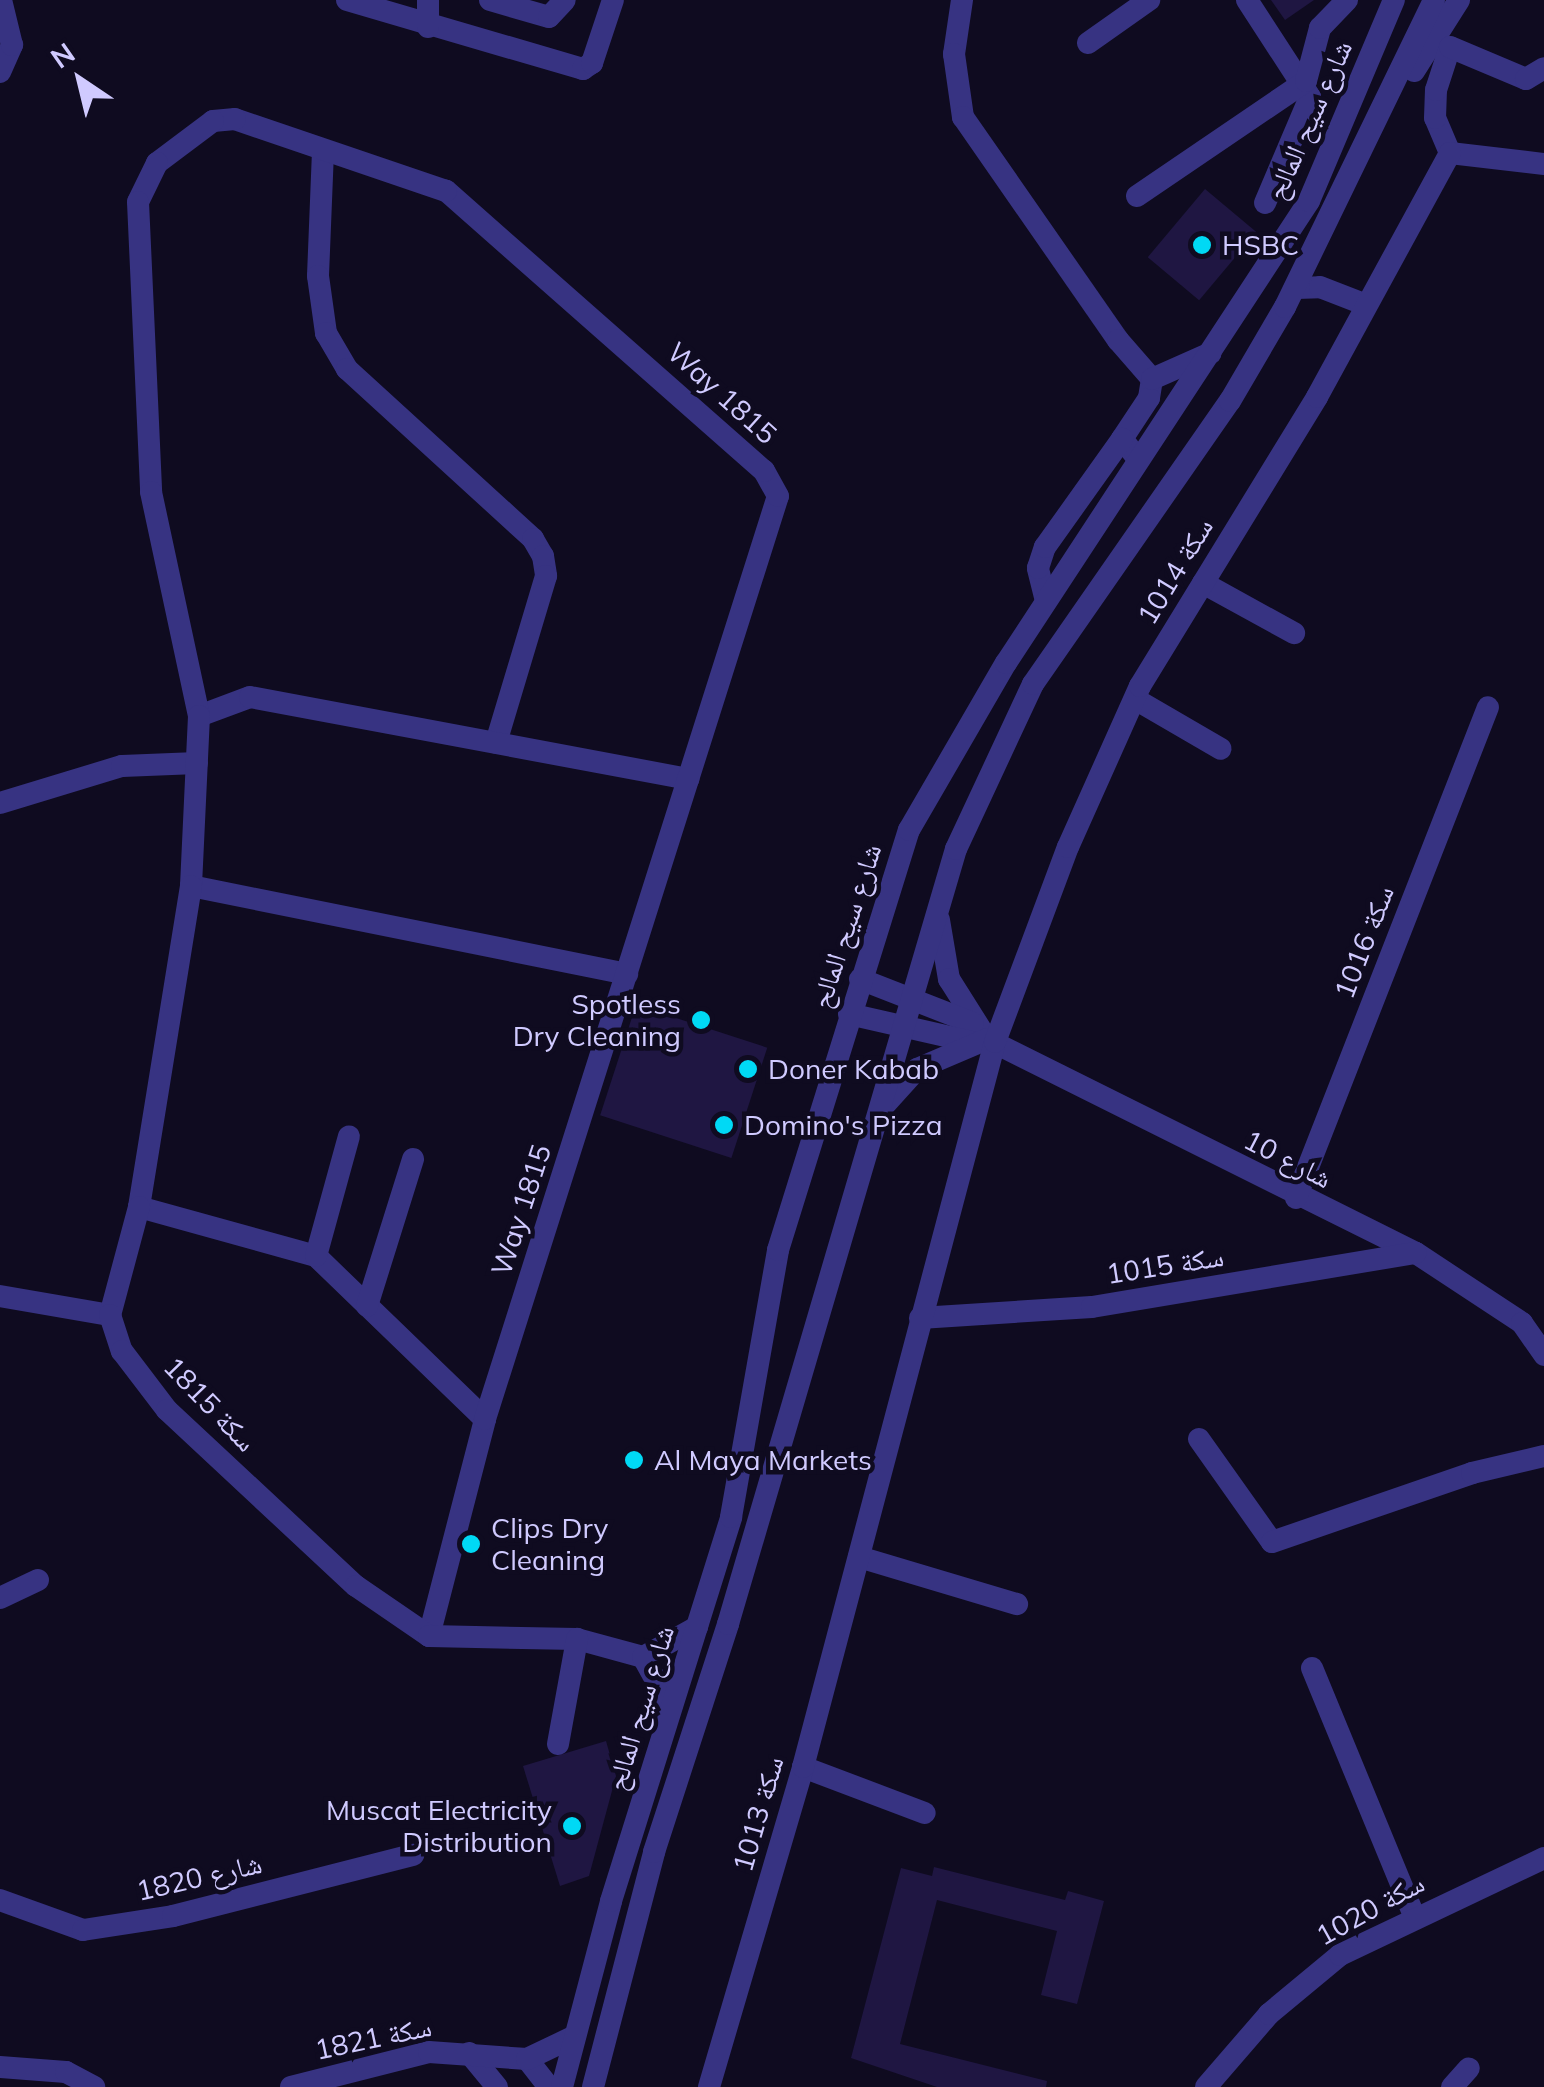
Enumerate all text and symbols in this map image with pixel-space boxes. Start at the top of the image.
north arrow [30,30,130,130]
text: N [44,35,81,75]
street label: شارع سيح المالح [1259,35,1359,205]
place label: HSBC [1222,228,1299,262]
marker: HSBC [1191,234,1213,256]
street label: Way 1815 [660,335,784,451]
street label: سكة 1014 [1130,512,1220,630]
street label: شارع سيح المالح [804,840,888,1012]
street label: سكة 1016 [1327,881,1401,1003]
place label: Spotless Dry Cleaning [513,987,681,1053]
marker: Spotless Dry Cleaning [690,1009,712,1031]
place label: Doner Kabab [768,1052,939,1086]
marker: Doner Kabab [737,1058,759,1080]
place label: Domino's Pizza [744,1108,943,1142]
marker: Domino's Pizza [713,1114,735,1136]
street label: شارع 10 [1238,1123,1338,1195]
street label: Way 1815 [484,1140,558,1280]
street label: سكة 1015 [1104,1239,1226,1291]
street label: سكة 1815 [157,1350,263,1458]
place label: Al Maya Markets [654,1443,872,1477]
marker: Al Maya Markets [623,1449,645,1471]
place label: Clips Dry Cleaning [491,1511,608,1577]
marker: Clips Dry Cleaning [460,1533,482,1555]
street label: شارع سيح المالح [599,1621,681,1795]
street label: سكة 1013 [726,1752,790,1876]
place label: Muscat Electricity Distribution [326,1793,552,1859]
marker: Muscat Electricity Distribution [561,1815,583,1837]
street label: 1820 شارع [133,1846,265,1908]
street label: سكة 1020 [1310,1866,1430,1952]
street label: سكة 1821 [312,2009,434,2067]

